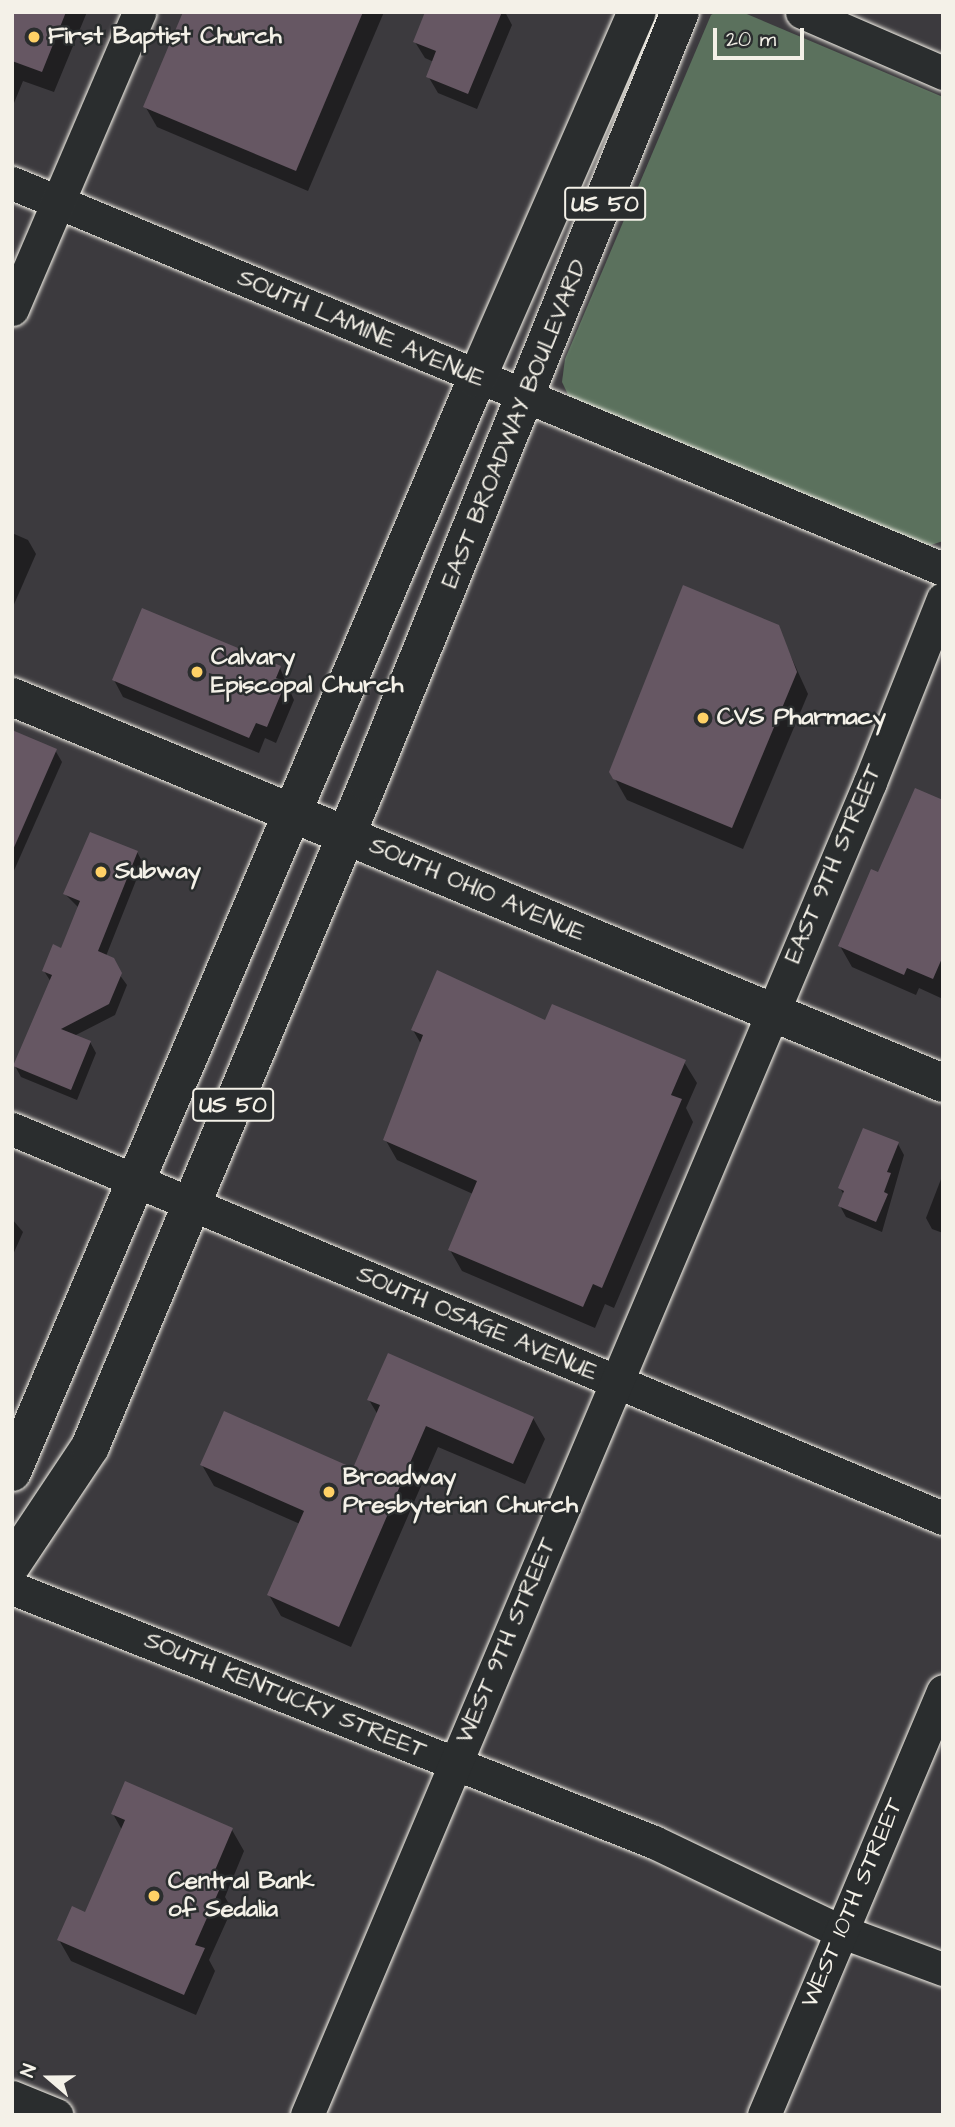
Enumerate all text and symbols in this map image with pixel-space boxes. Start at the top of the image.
scale bar [717,14,808,58]
place label: First Baptist Church [48,23,282,51]
text: 20 m [726,25,776,54]
marker: First Baptist Church [26,29,42,45]
road number: US 50 [563,184,647,224]
street label: EAST BROADWAY BOULEVARD [436,256,594,592]
street label: SOUTH LAMINE AVENUE [233,264,489,394]
place label: Calvary Episcopal Church [211,644,403,700]
marker: Calvary Episcopal Church [189,664,205,680]
place label: CVS Pharmacy [717,704,886,732]
marker: CVS Pharmacy [695,710,711,726]
street label: EAST 9TH STREET [779,760,889,968]
street label: SOUTH OHIO AVENUE [365,832,589,948]
place label: Subway [115,858,201,886]
marker: Subway [93,864,109,880]
road number: US 50 [191,1086,275,1124]
street label: SOUTH OSAGE AVENUE [352,1260,602,1388]
place label: Broadway Presbyterian Church [343,1464,578,1520]
marker: Broadway Presbyterian Church [321,1484,337,1500]
street label: WEST 9TH STREET [451,1534,563,1748]
street label: SOUTH KENTUCKY STREET [140,1626,430,1766]
street label: WEST 10TH STREET [796,1794,910,2012]
place label: Central Bank of Sedalia [168,1868,315,1924]
marker: Central Bank of Sedalia [146,1888,162,1904]
north arrow [14,2043,84,2113]
text: N [14,2060,44,2081]

